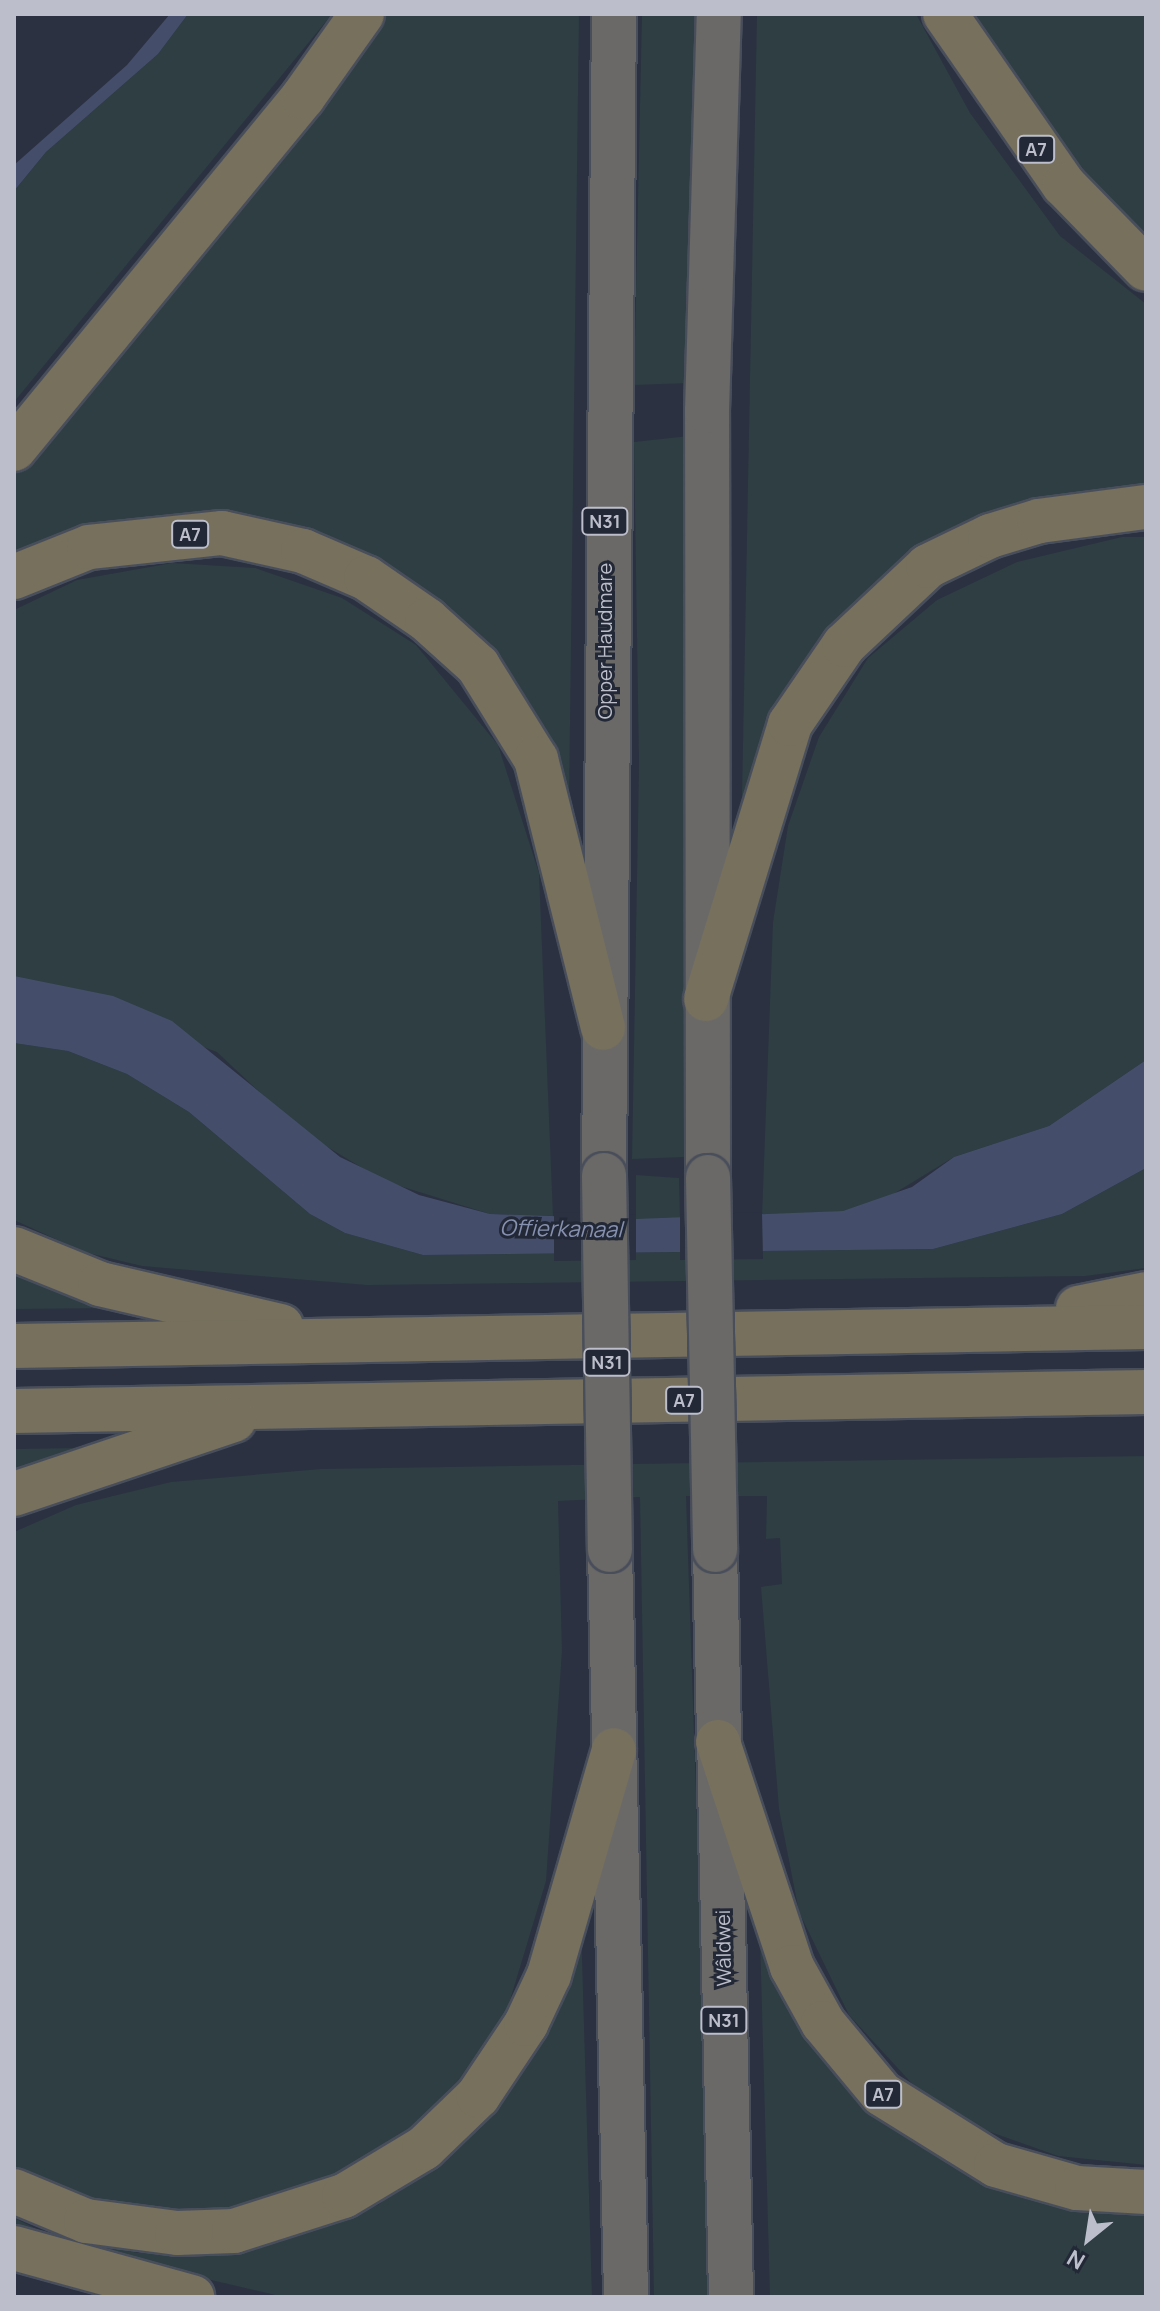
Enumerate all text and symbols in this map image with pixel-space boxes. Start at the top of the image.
road number: A7 [1016,135,1056,163]
road number: N31 [581,507,629,535]
road number: A7 [170,520,210,548]
street label: Opper Haudmare [592,563,616,719]
water label: Offierkanaal [500,1215,622,1243]
road number: N31 [583,1348,631,1376]
road number: A7 [664,1386,704,1414]
street label: Wâldwei [710,1909,736,1987]
road number: N31 [700,2006,748,2034]
road number: A7 [863,2080,903,2108]
north arrow [1048,2199,1128,2279]
text: N [1062,2243,1090,2277]

